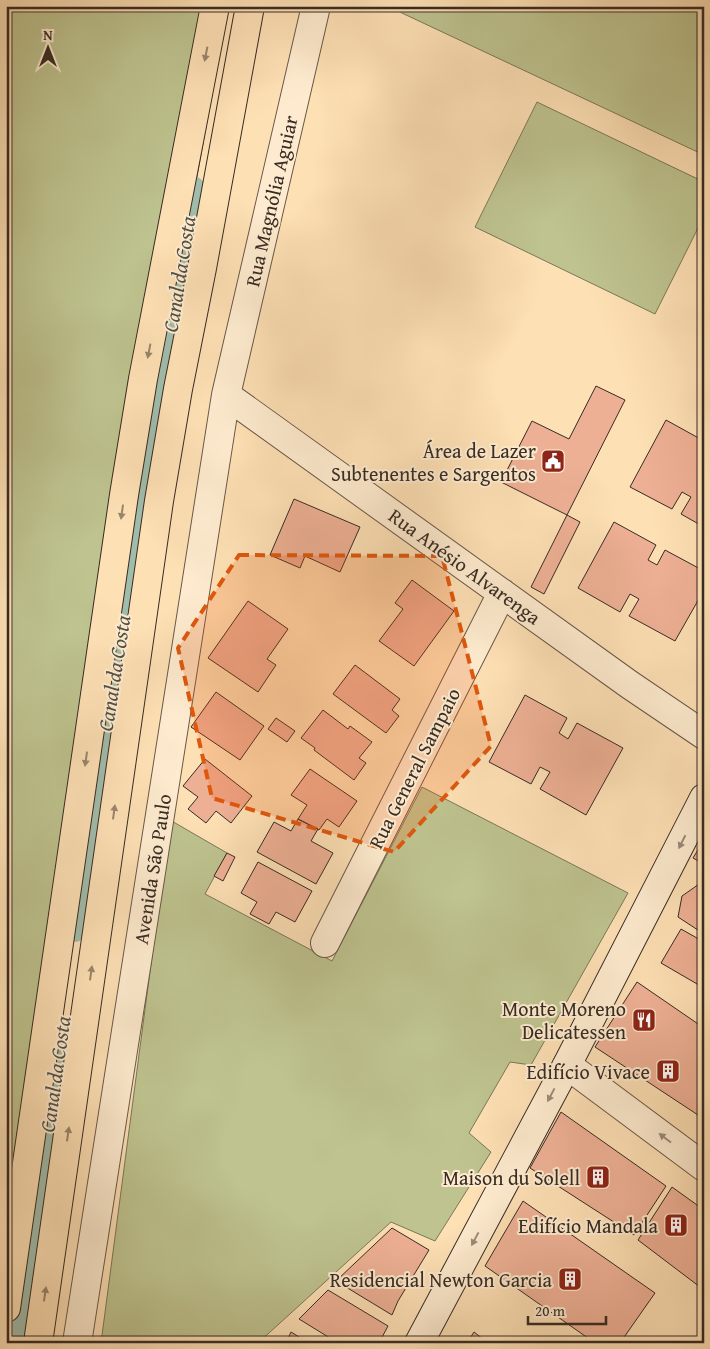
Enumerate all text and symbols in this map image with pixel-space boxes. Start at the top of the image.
north arrow [22,22,72,72]
text: N [43,25,53,45]
one-way arrow [201,47,209,63]
street label: Rua Magnólia Aguiar [237,113,305,289]
water label: Canal da Costa [155,214,204,334]
one-way arrow [144,344,152,360]
place label: Área de Lazer Subtenentes e Sargentos [331,436,536,488]
public building icon: Área de Lazer Subtenentes e Sargentos [540,448,566,474]
street label: Rua Anésio Alvarenga [383,501,548,631]
one-way arrow [118,504,126,520]
water label: Canal da Costa [90,613,139,733]
street label: Rua General Sampaio [361,683,467,853]
one-way arrow [82,751,90,767]
street label: Avenida São Paulo [126,792,178,946]
one-way arrow [110,804,118,820]
one-way arrow [678,835,686,849]
one-way arrow [87,964,95,980]
place label: Monte Moreno Delicatessen [502,994,626,1046]
restaurant icon: Monte Moreno Delicatessen [631,1007,657,1033]
water label: Canal da Costa [32,1014,79,1134]
place label: Edifício Vivace [526,1057,650,1086]
building icon: Edifício Vivace [655,1058,681,1084]
one-way arrow [547,1088,555,1102]
one-way arrow [64,1125,72,1141]
one-way arrow [658,1133,672,1143]
place label: Maison du Solell [443,1163,580,1192]
building icon: Maison du Solell [585,1164,611,1190]
place label: Edifício Mandala [518,1211,659,1240]
building icon: Edifício Mandala [663,1212,689,1238]
one-way arrow [471,1231,479,1246]
place label: Residencial Newton Garcia [330,1265,553,1294]
building icon: Residencial Newton Garcia [557,1266,583,1292]
one-way arrow [41,1286,49,1302]
scale bar [528,1294,605,1326]
text: 20 m [535,1300,566,1321]

